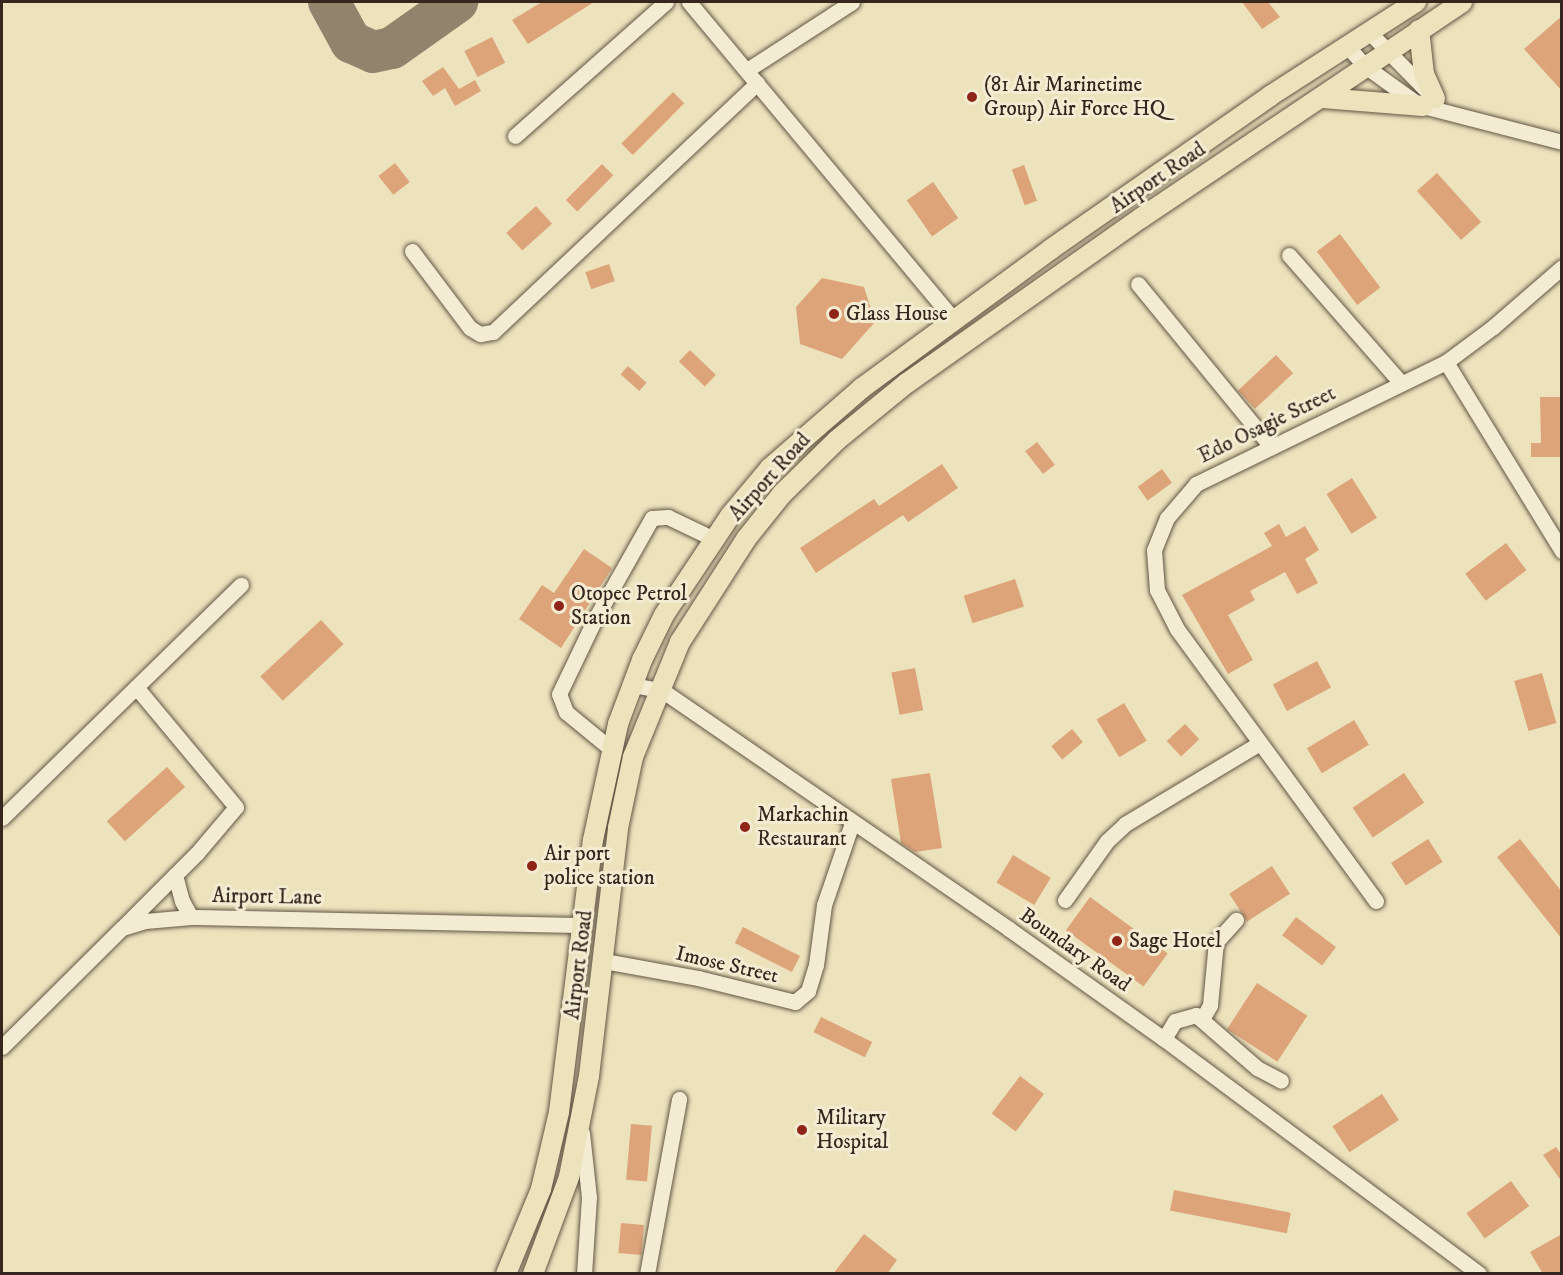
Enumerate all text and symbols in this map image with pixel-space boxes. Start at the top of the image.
place label: (81 Air Marinetime Group) Air Force HQ [984,72,1165,122]
marker: (81 Air Marinetime Group) Air Force HQ [965,90,979,104]
street label: Airport Road [1105,137,1211,219]
place label: Glass House [846,301,948,327]
marker: Glass House [827,307,841,321]
street label: Edo Osagie Street [1194,381,1340,469]
street label: Airport Road [724,428,816,526]
place label: Otopec Petrol Station [571,581,687,631]
marker: Otopec Petrol Station [552,599,566,613]
place label: Markachin Restaurant [757,802,849,852]
marker: Markachin Restaurant [738,820,752,834]
place label: Air port police station [544,841,655,891]
marker: Air port police station [525,859,539,873]
street label: Airport Lane [212,883,322,911]
street label: Boundary Road [1015,902,1135,998]
street label: Airport Road [560,909,598,1021]
place label: Sage Hotel [1129,928,1222,954]
marker: Sage Hotel [1110,934,1124,948]
street label: Imose Street [673,941,781,989]
place label: Military Hospital [816,1105,888,1155]
marker: Military Hospital [793,1121,811,1139]

